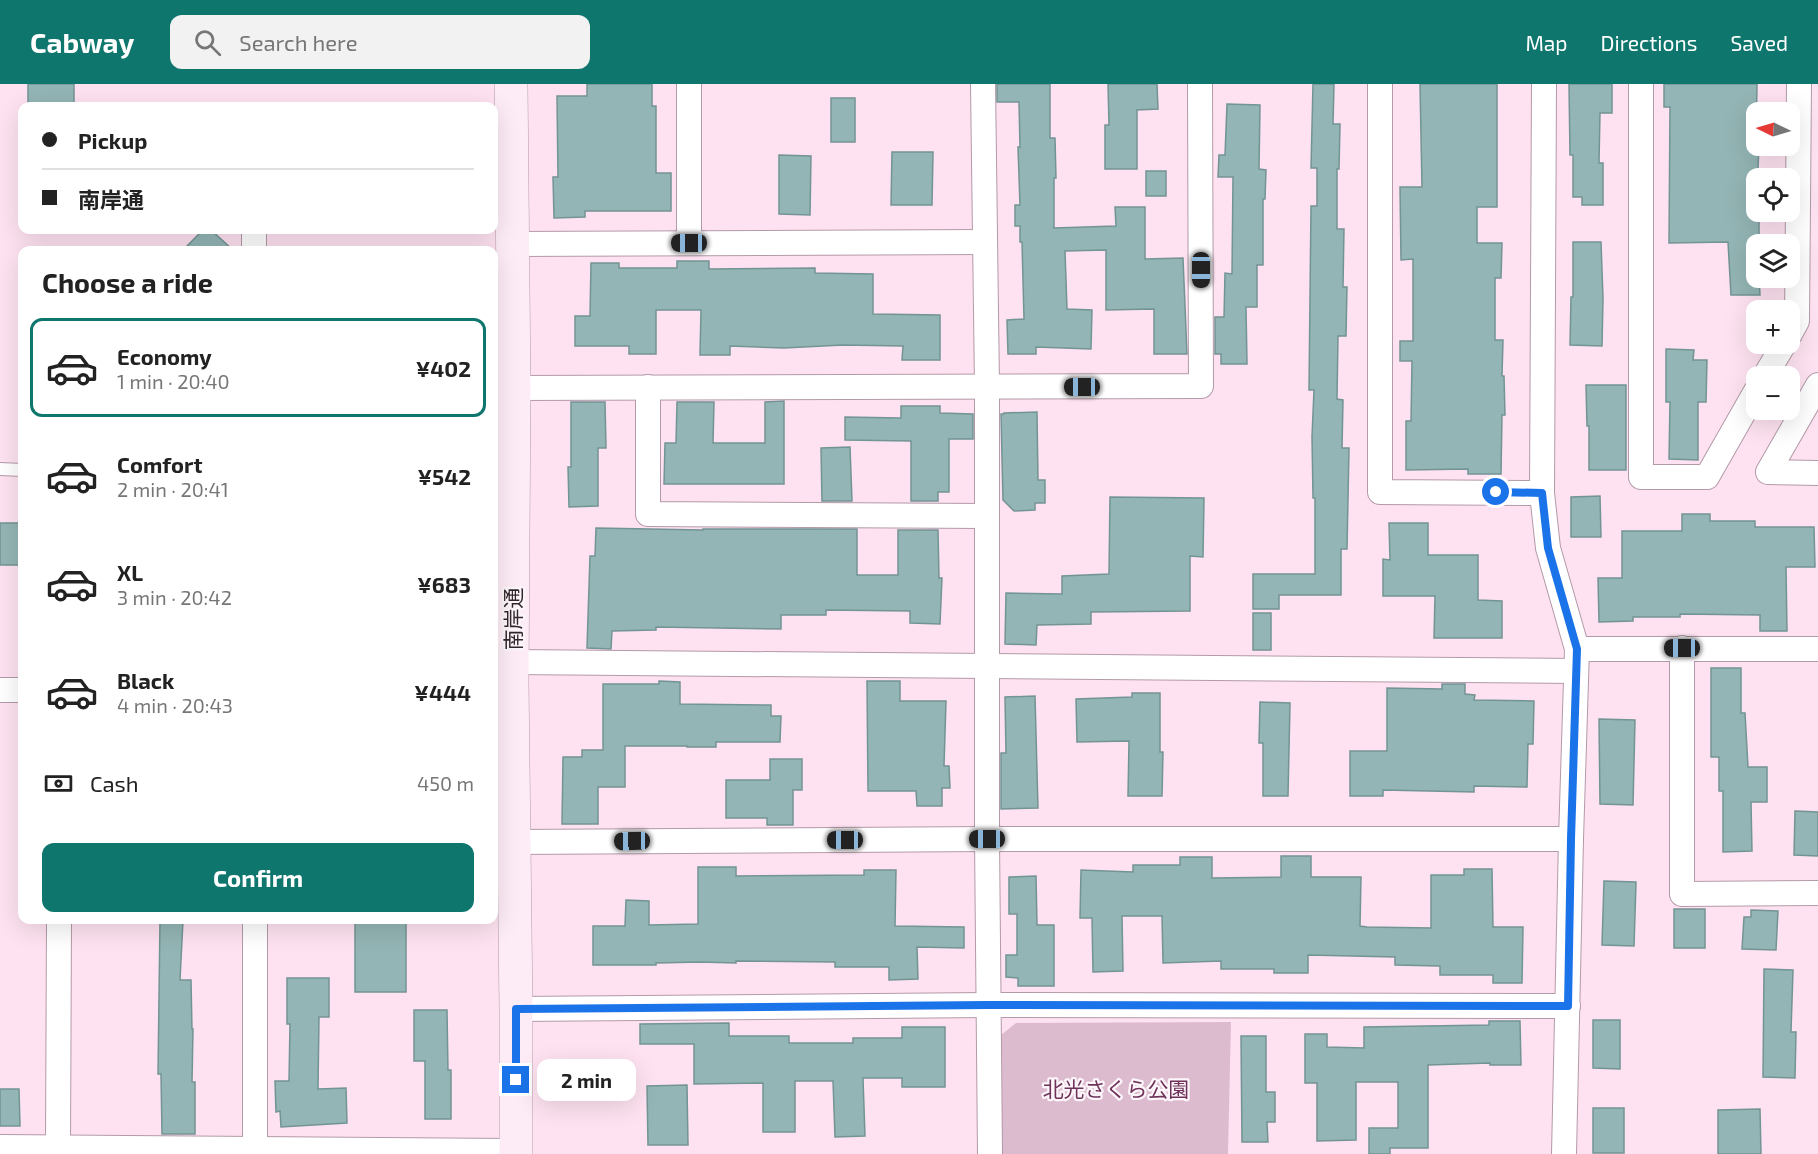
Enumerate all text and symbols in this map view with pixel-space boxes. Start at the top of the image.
search box [170,15,590,69]
text: Cabway [30,25,134,59]
icon: search [191,26,224,59]
text: Search here [239,29,357,55]
text: Map [1525,30,1568,55]
text: Directions [1601,30,1697,55]
text: Saved [1730,30,1788,55]
north arrow [1746,102,1800,156]
map controls [1746,102,1800,420]
text: Pickup [78,127,147,153]
button: locate [1746,168,1800,222]
text: 南岸通 [78,186,144,212]
car [671,234,707,252]
button: layers [1746,234,1800,288]
car [1192,252,1210,288]
text: Choose a ride [42,266,213,298]
button: + [1746,300,1800,354]
icon: car [45,341,99,395]
text: Economy [117,343,212,369]
text: ¥402 [416,355,471,381]
button: − [1746,366,1800,420]
text: 1 min · 20:40 [117,369,230,393]
car [1064,378,1100,396]
icon: car [45,449,99,503]
text: Comfort [117,451,202,477]
text: ¥542 [417,463,471,489]
text: 2 min · 20:41 [117,477,229,501]
route start [1482,478,1509,505]
icon: car [45,557,99,611]
text: XL [117,559,143,585]
text: ¥683 [417,571,471,597]
text: 3 min · 20:42 [117,585,232,609]
street label: 南岸通 [500,588,525,651]
car [1664,639,1700,657]
icon: car [45,665,99,719]
text: Black [117,667,174,693]
text: ¥444 [414,679,471,705]
text: 4 min · 20:43 [117,693,233,717]
icon: cash [42,767,75,800]
text: Cash [90,770,139,796]
text: 450 m [417,771,474,795]
car [969,830,1005,848]
car [827,831,863,849]
car [614,832,650,850]
button: Confirm [42,843,474,912]
callout: 2 min [537,1059,636,1101]
route end [502,1066,529,1093]
text: 2 min [561,1068,612,1092]
park label: 北光さくら公園 [1043,1076,1190,1101]

